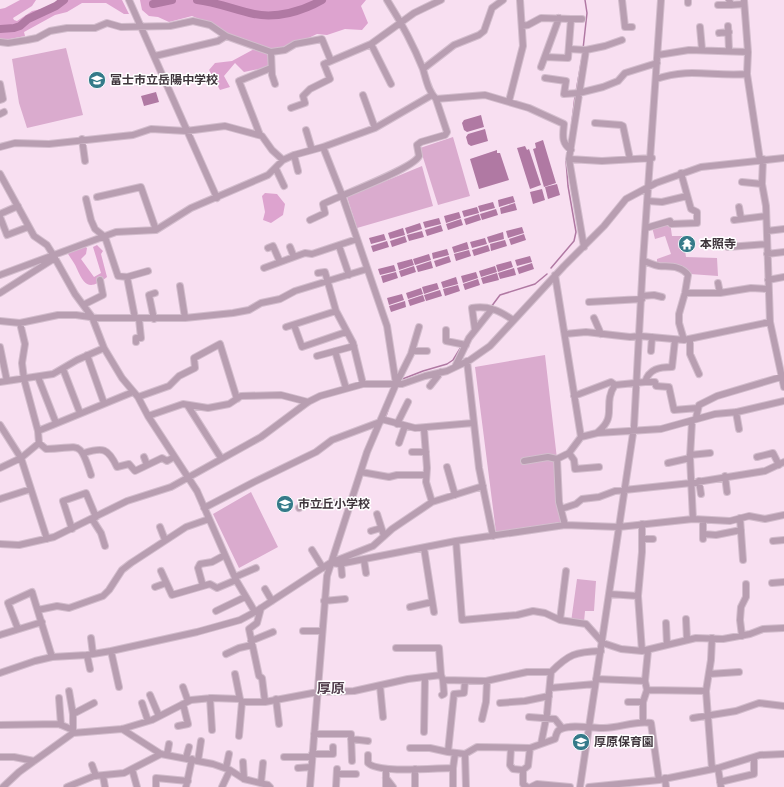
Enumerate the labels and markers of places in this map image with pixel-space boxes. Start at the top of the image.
school or university icon: 富士市立岳陽中学校 [87,70,107,90]
place label: 富士市立岳陽中学校 [110,73,218,88]
temple icon: 本照寺 [677,234,697,254]
place label: 本照寺 [700,237,736,252]
school or university icon: 市立丘小学校 [275,494,295,514]
place label: 市立丘小学校 [298,497,370,512]
school or university icon: 厚原保育園 [571,732,591,752]
place label: 厚原保育園 [594,735,654,750]

